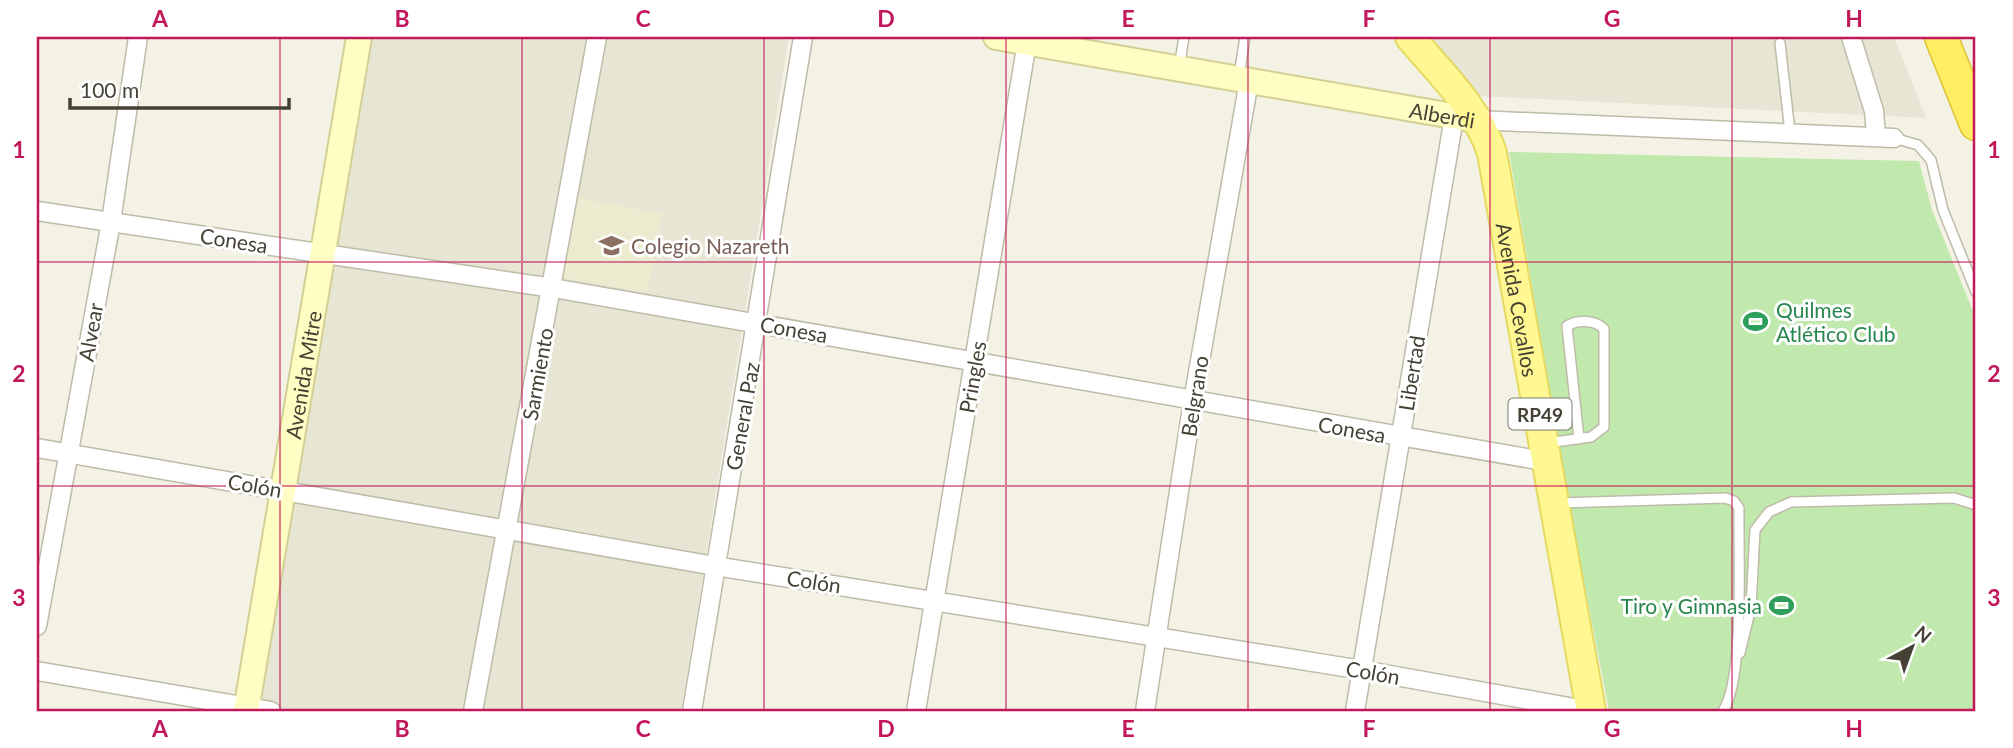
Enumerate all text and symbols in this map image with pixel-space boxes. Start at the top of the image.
text: A [151,4,169,32]
text: B [394,4,410,32]
text: C [635,4,651,32]
text: D [877,4,895,32]
text: E [1121,4,1135,32]
text: F [1362,4,1376,32]
text: G [1604,4,1620,32]
text: H [1845,4,1863,32]
scale bar [70,66,289,110]
text: 100 m [80,77,139,102]
street label: Alberdi [1408,96,1477,132]
text: 1 [12,135,26,163]
text: 1 [1987,135,2001,163]
street label: Avenida Cevallos [1492,221,1544,379]
street label: Conesa [198,222,270,258]
school or university icon: Colegio Nazareth [597,231,625,259]
place label: Colegio Nazareth [631,233,790,258]
place label: Quilmes Atlético Club [1776,297,1896,346]
street label: Alvear [73,301,107,363]
sports icon: Quilmes Atlético Club [1742,307,1770,335]
street label: Avenida Mitre [279,309,325,441]
street label: Conesa [758,311,830,347]
street label: Sarmiento [517,326,557,422]
street label: Libertad [1393,333,1429,413]
street label: Pringles [953,339,991,415]
street label: Belgrano [1175,353,1213,438]
text: 2 [12,359,26,387]
text: 2 [1987,359,2001,387]
street label: General Paz [720,360,764,472]
road number: RP49 [1508,398,1572,430]
street label: Conesa [1316,411,1388,447]
street label: Colón [226,468,284,502]
street label: Colón [785,564,843,598]
text: 3 [12,583,26,611]
text: 3 [1987,583,2001,611]
sports icon: Tiro y Gimnasia [1768,591,1796,619]
place label: Tiro y Gimnasia [1621,593,1762,618]
north arrow [1876,612,1946,682]
text: N [1910,620,1937,647]
street label: Colón [1344,655,1402,689]
text: A [151,714,169,742]
text: B [394,714,410,742]
text: C [635,714,651,742]
text: D [877,714,895,742]
text: E [1121,714,1135,742]
text: F [1362,714,1376,742]
text: G [1604,714,1620,742]
text: H [1845,714,1863,742]

